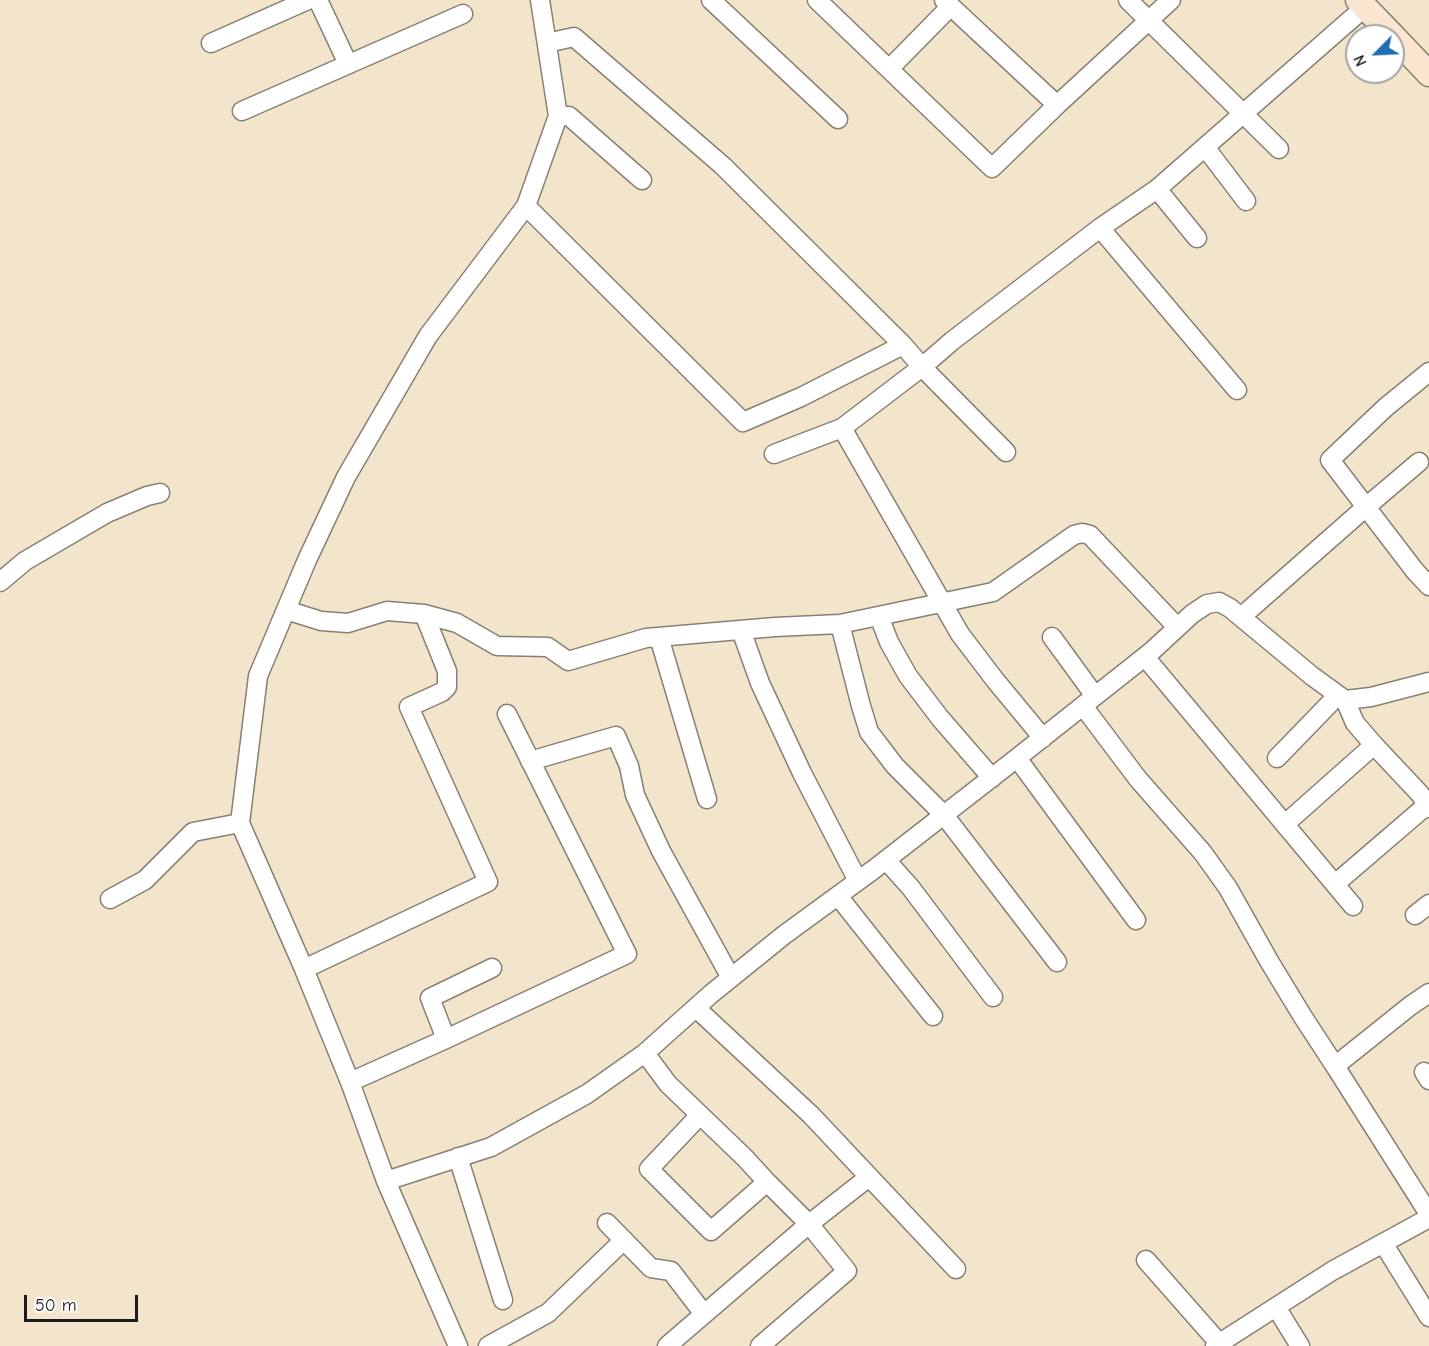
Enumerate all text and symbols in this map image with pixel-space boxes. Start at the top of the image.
north arrow [1345,24,1405,84]
text: N [1350,52,1371,69]
scale bar [27,1283,141,1321]
text: 50 m [35,1295,77,1316]

